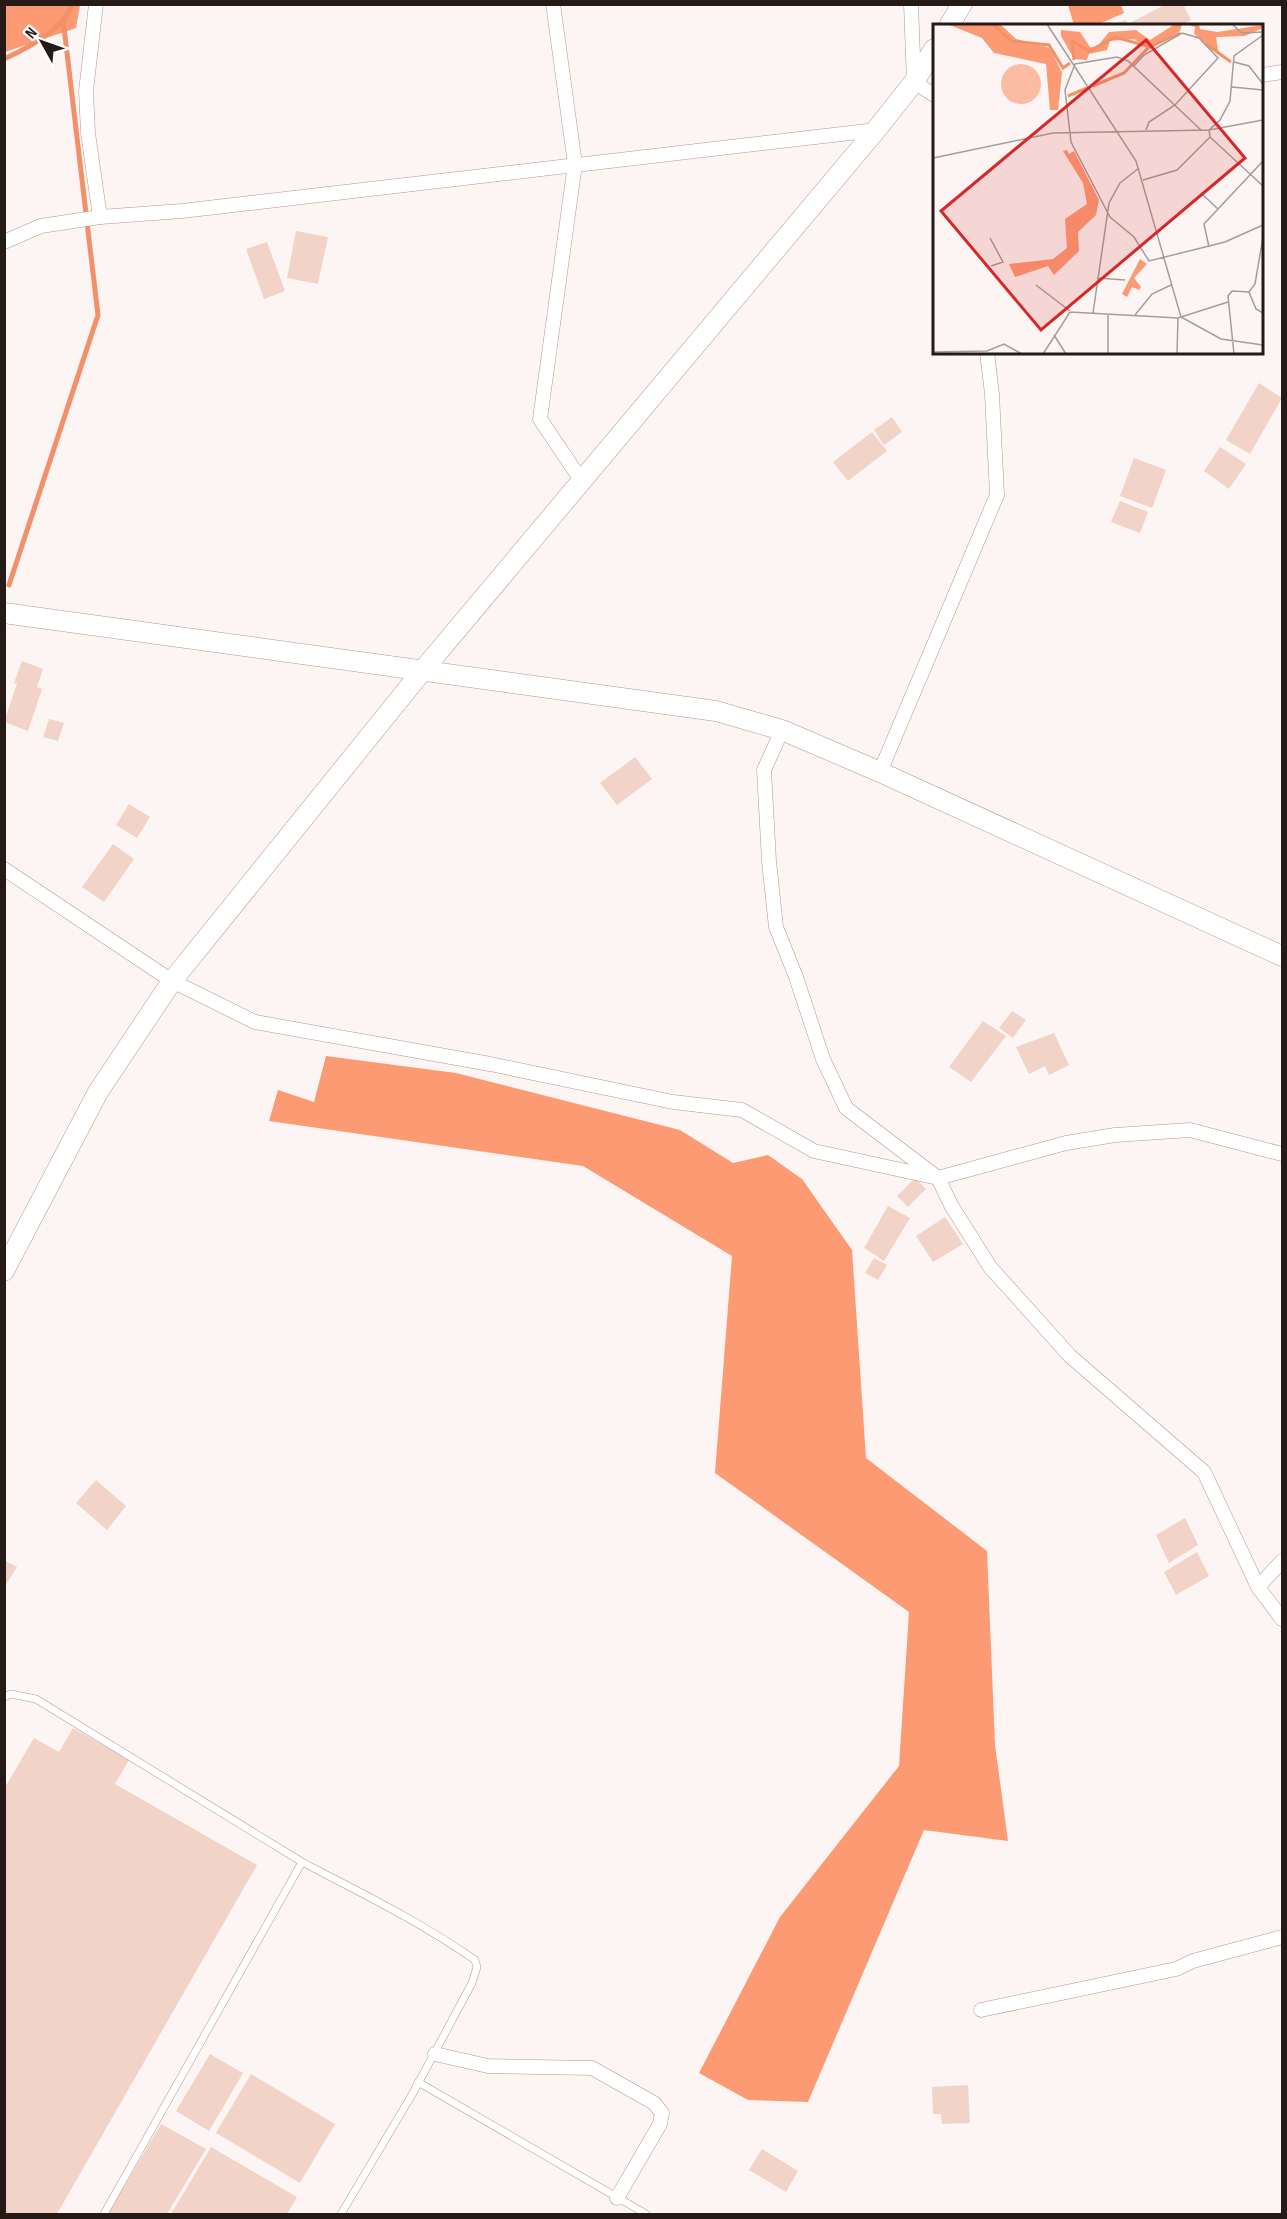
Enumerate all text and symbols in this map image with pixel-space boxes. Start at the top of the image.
north arrow [12,12,72,72]
text: N [22,24,42,43]
inset map [933,24,1263,354]

